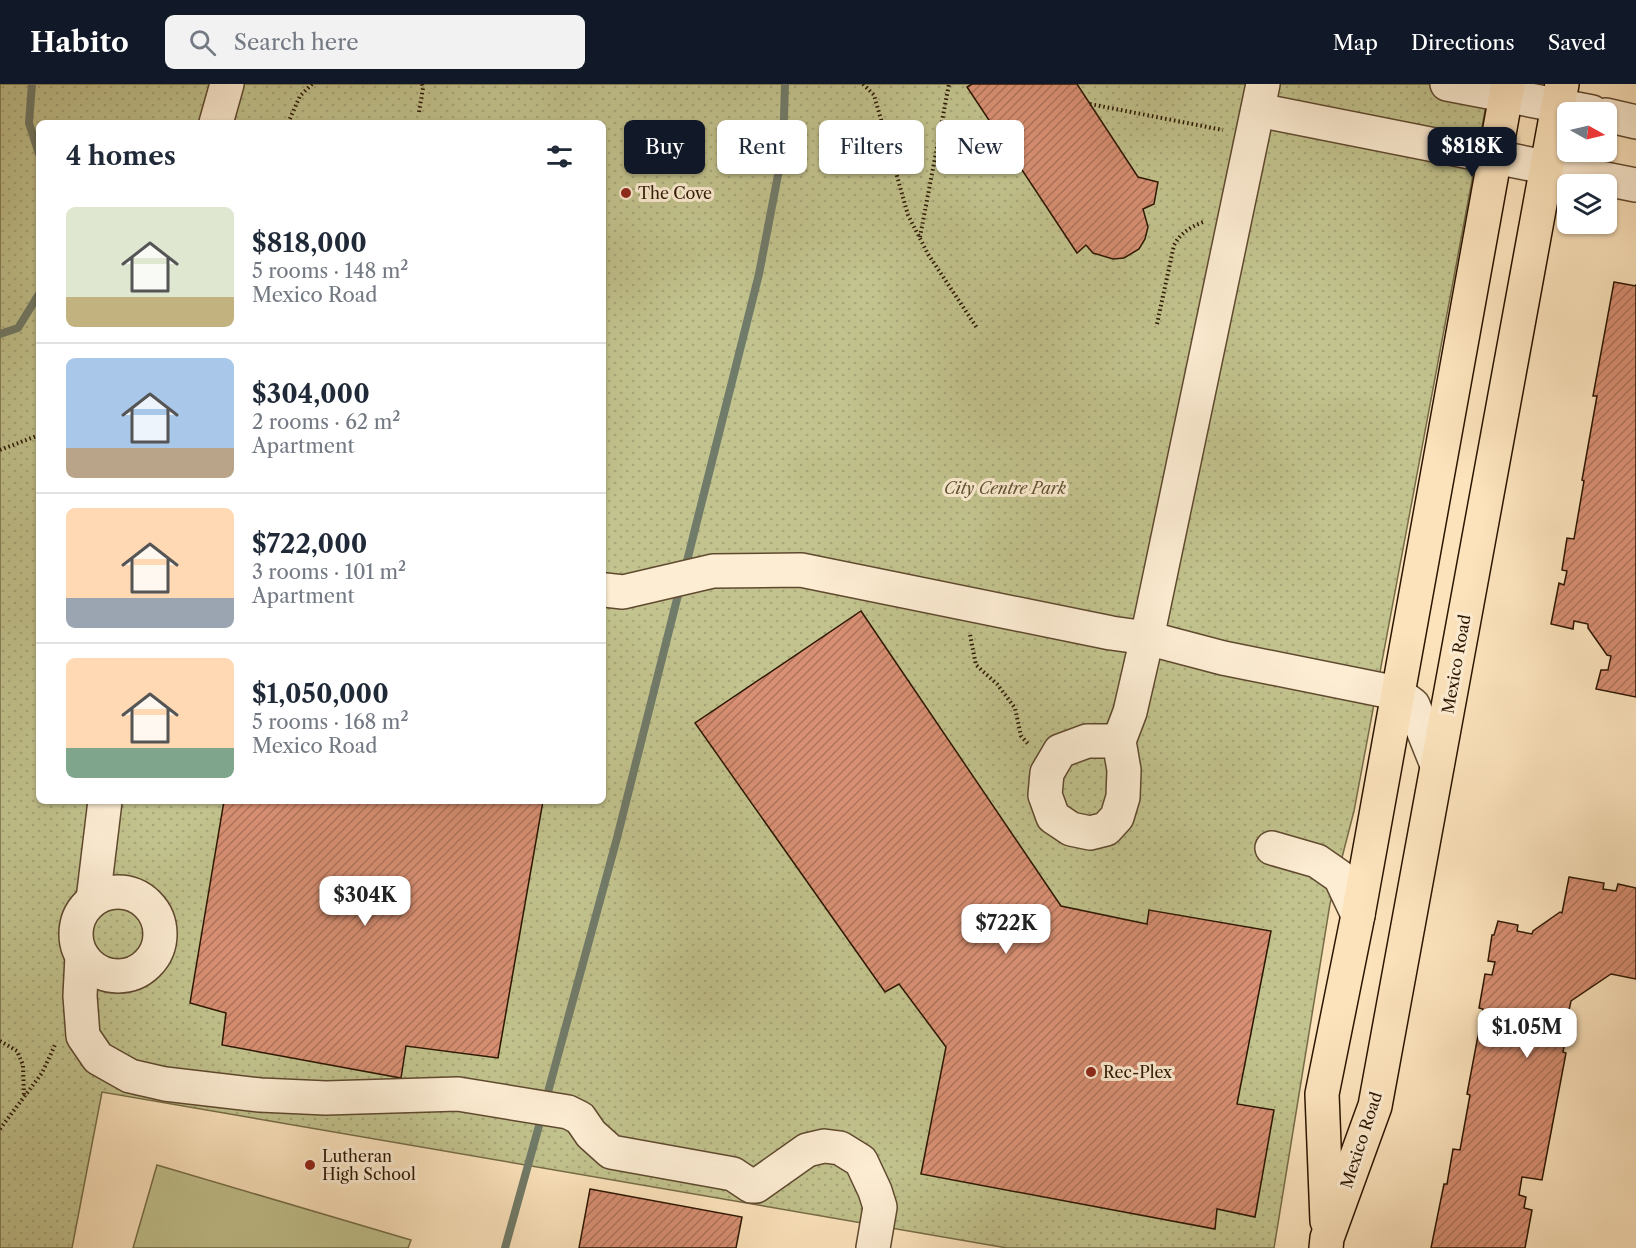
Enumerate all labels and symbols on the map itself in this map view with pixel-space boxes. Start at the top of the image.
north arrow [1557,102,1617,162]
pin: $818K [1430,127,1514,178]
place label: The Cove [638,183,712,203]
marker: The Cove [619,186,633,200]
park label: City Centre Park [944,478,1067,498]
street label: Mexico Road [1437,613,1475,715]
pin: $304K [323,876,407,927]
pin: $722K [964,904,1048,955]
pin: $1.05M [1478,1008,1576,1059]
place label: Rec-Plex [1103,1062,1173,1082]
marker: Rec-Plex [1084,1065,1098,1079]
street label: Mexico Road [1336,1089,1386,1191]
place label: Lutheran High School [322,1146,416,1184]
marker: Lutheran High School [303,1158,317,1172]

